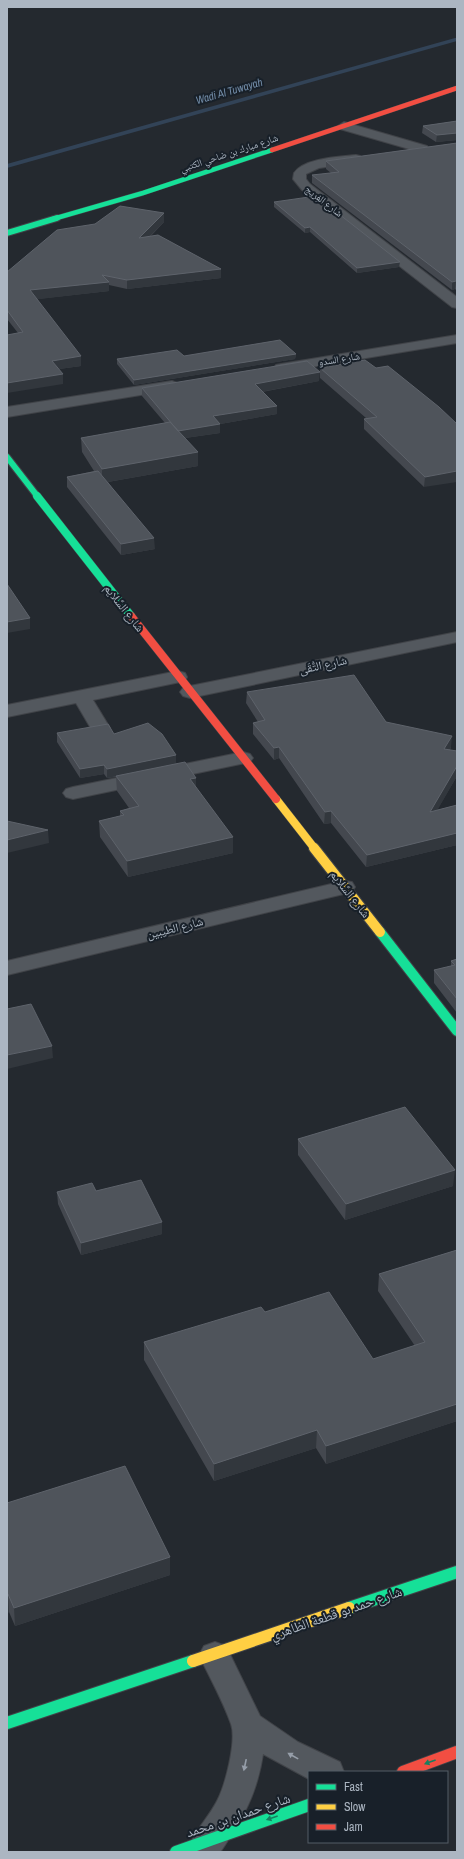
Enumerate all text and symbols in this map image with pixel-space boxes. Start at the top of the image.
water label: Wadi Al Tuwayah [194,75,264,107]
street label: شارع مبارك بن ضاحي الكتبي [178,131,281,176]
street label: شارع الفِريج [303,182,346,220]
street label: شارع السدو [317,349,361,369]
street label: شارع السَّلايم [100,581,148,635]
street label: شارع التُّقَى [298,652,348,678]
street label: شارع السَّلايم [326,867,374,921]
street label: شارع الطيبين [145,913,205,943]
street label: شارع حمد بو قطعة الظاهري [268,1582,405,1646]
one-way arrow [287,1752,298,1759]
one-way arrow [242,1759,248,1771]
one-way arrow [423,1759,435,1765]
legend [308,1771,448,1843]
text: Fast [344,1779,363,1795]
street label: شارع حمدان بن محمد [183,1789,293,1842]
text: Slow [344,1799,366,1815]
one-way arrow [266,1815,278,1821]
text: Jam [344,1819,363,1835]

